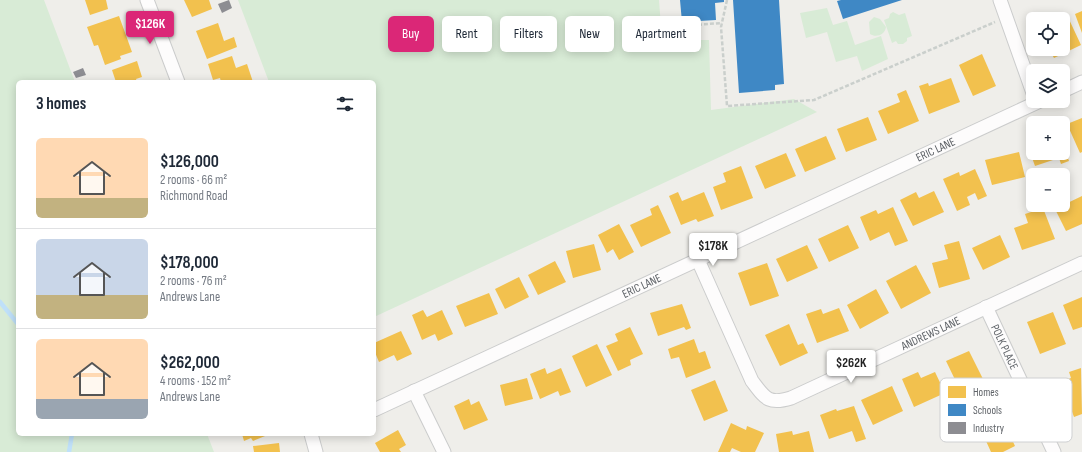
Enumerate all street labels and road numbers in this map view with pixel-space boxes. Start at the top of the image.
street label: ERIC LANE [914,134,958,165]
street label: ERIC LANE [620,270,664,301]
street label: ANDREWS LANE [898,313,963,354]
street label: POLK PLACE [988,322,1022,372]

